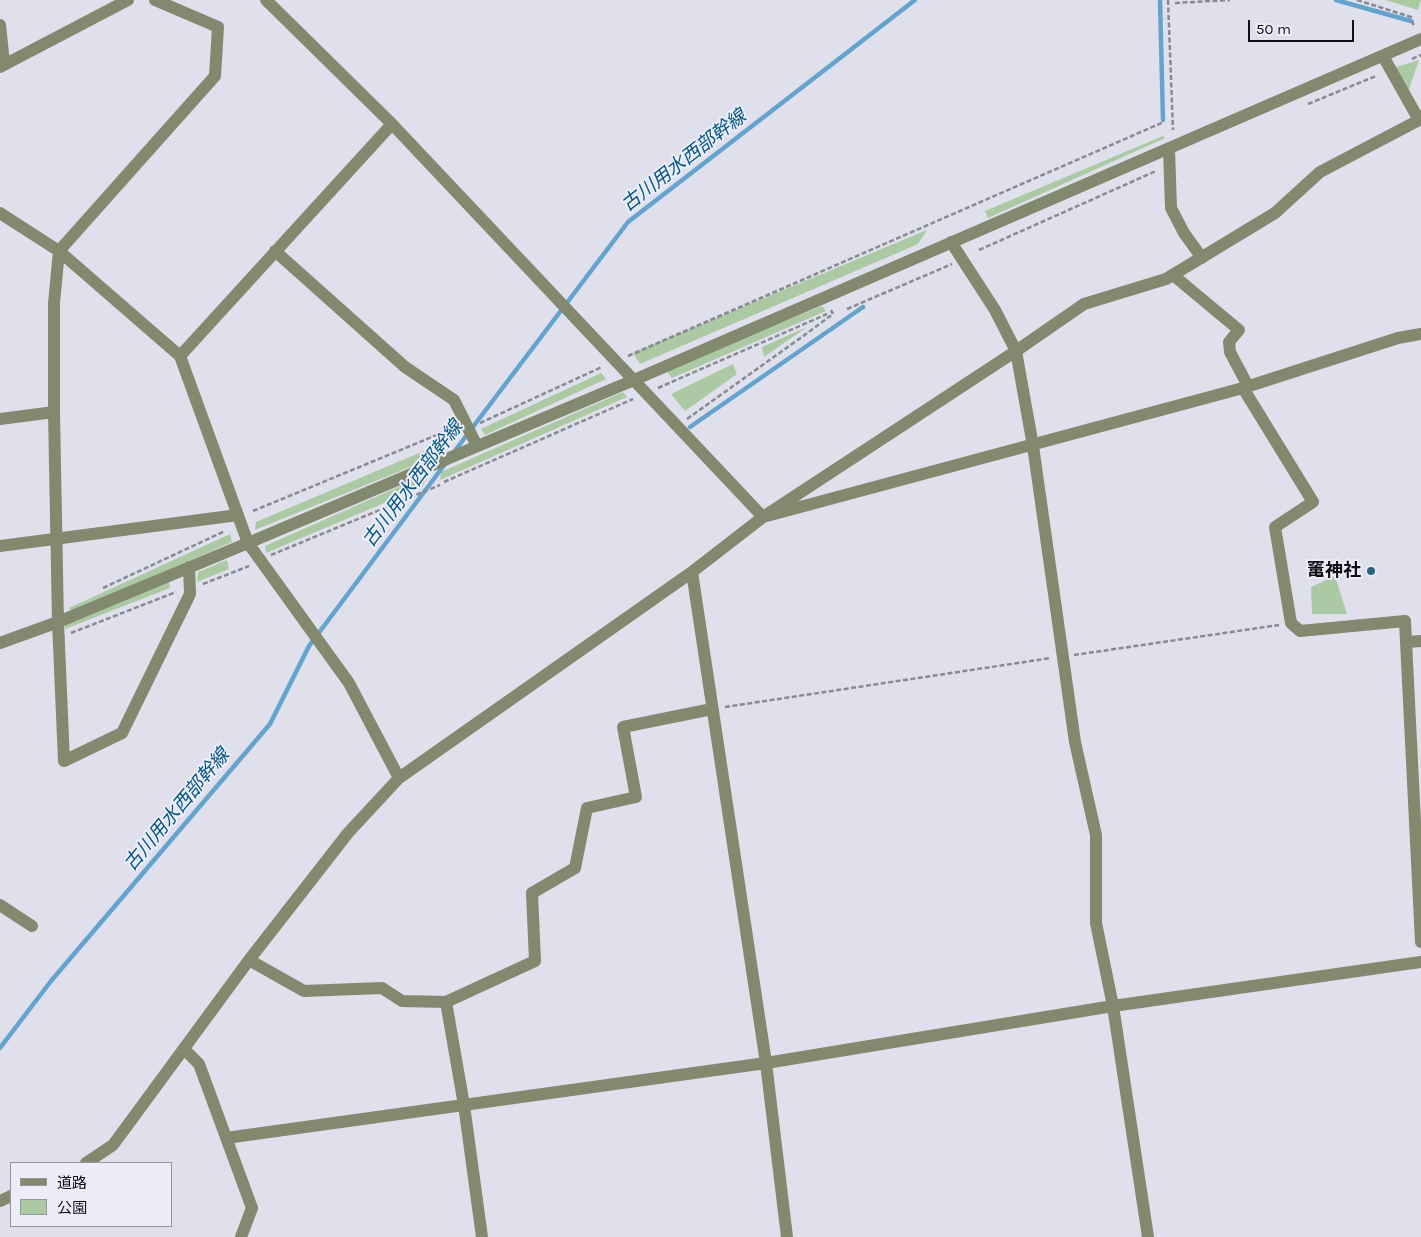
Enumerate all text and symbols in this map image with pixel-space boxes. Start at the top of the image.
scale bar [1251,10,1357,42]
text: 50 m [1256,20,1291,38]
water label: 古川用水西部幹線 [617,105,751,217]
water label: 古川用水西部幹線 [358,416,468,552]
place label: 竃神社 [1307,560,1361,582]
marker: 竃神社 [1365,565,1377,577]
water label: 古川用水西部幹線 [119,744,235,876]
legend [10,1162,172,1227]
text: 道路 [57,1174,87,1192]
text: 公園 [57,1199,87,1217]

